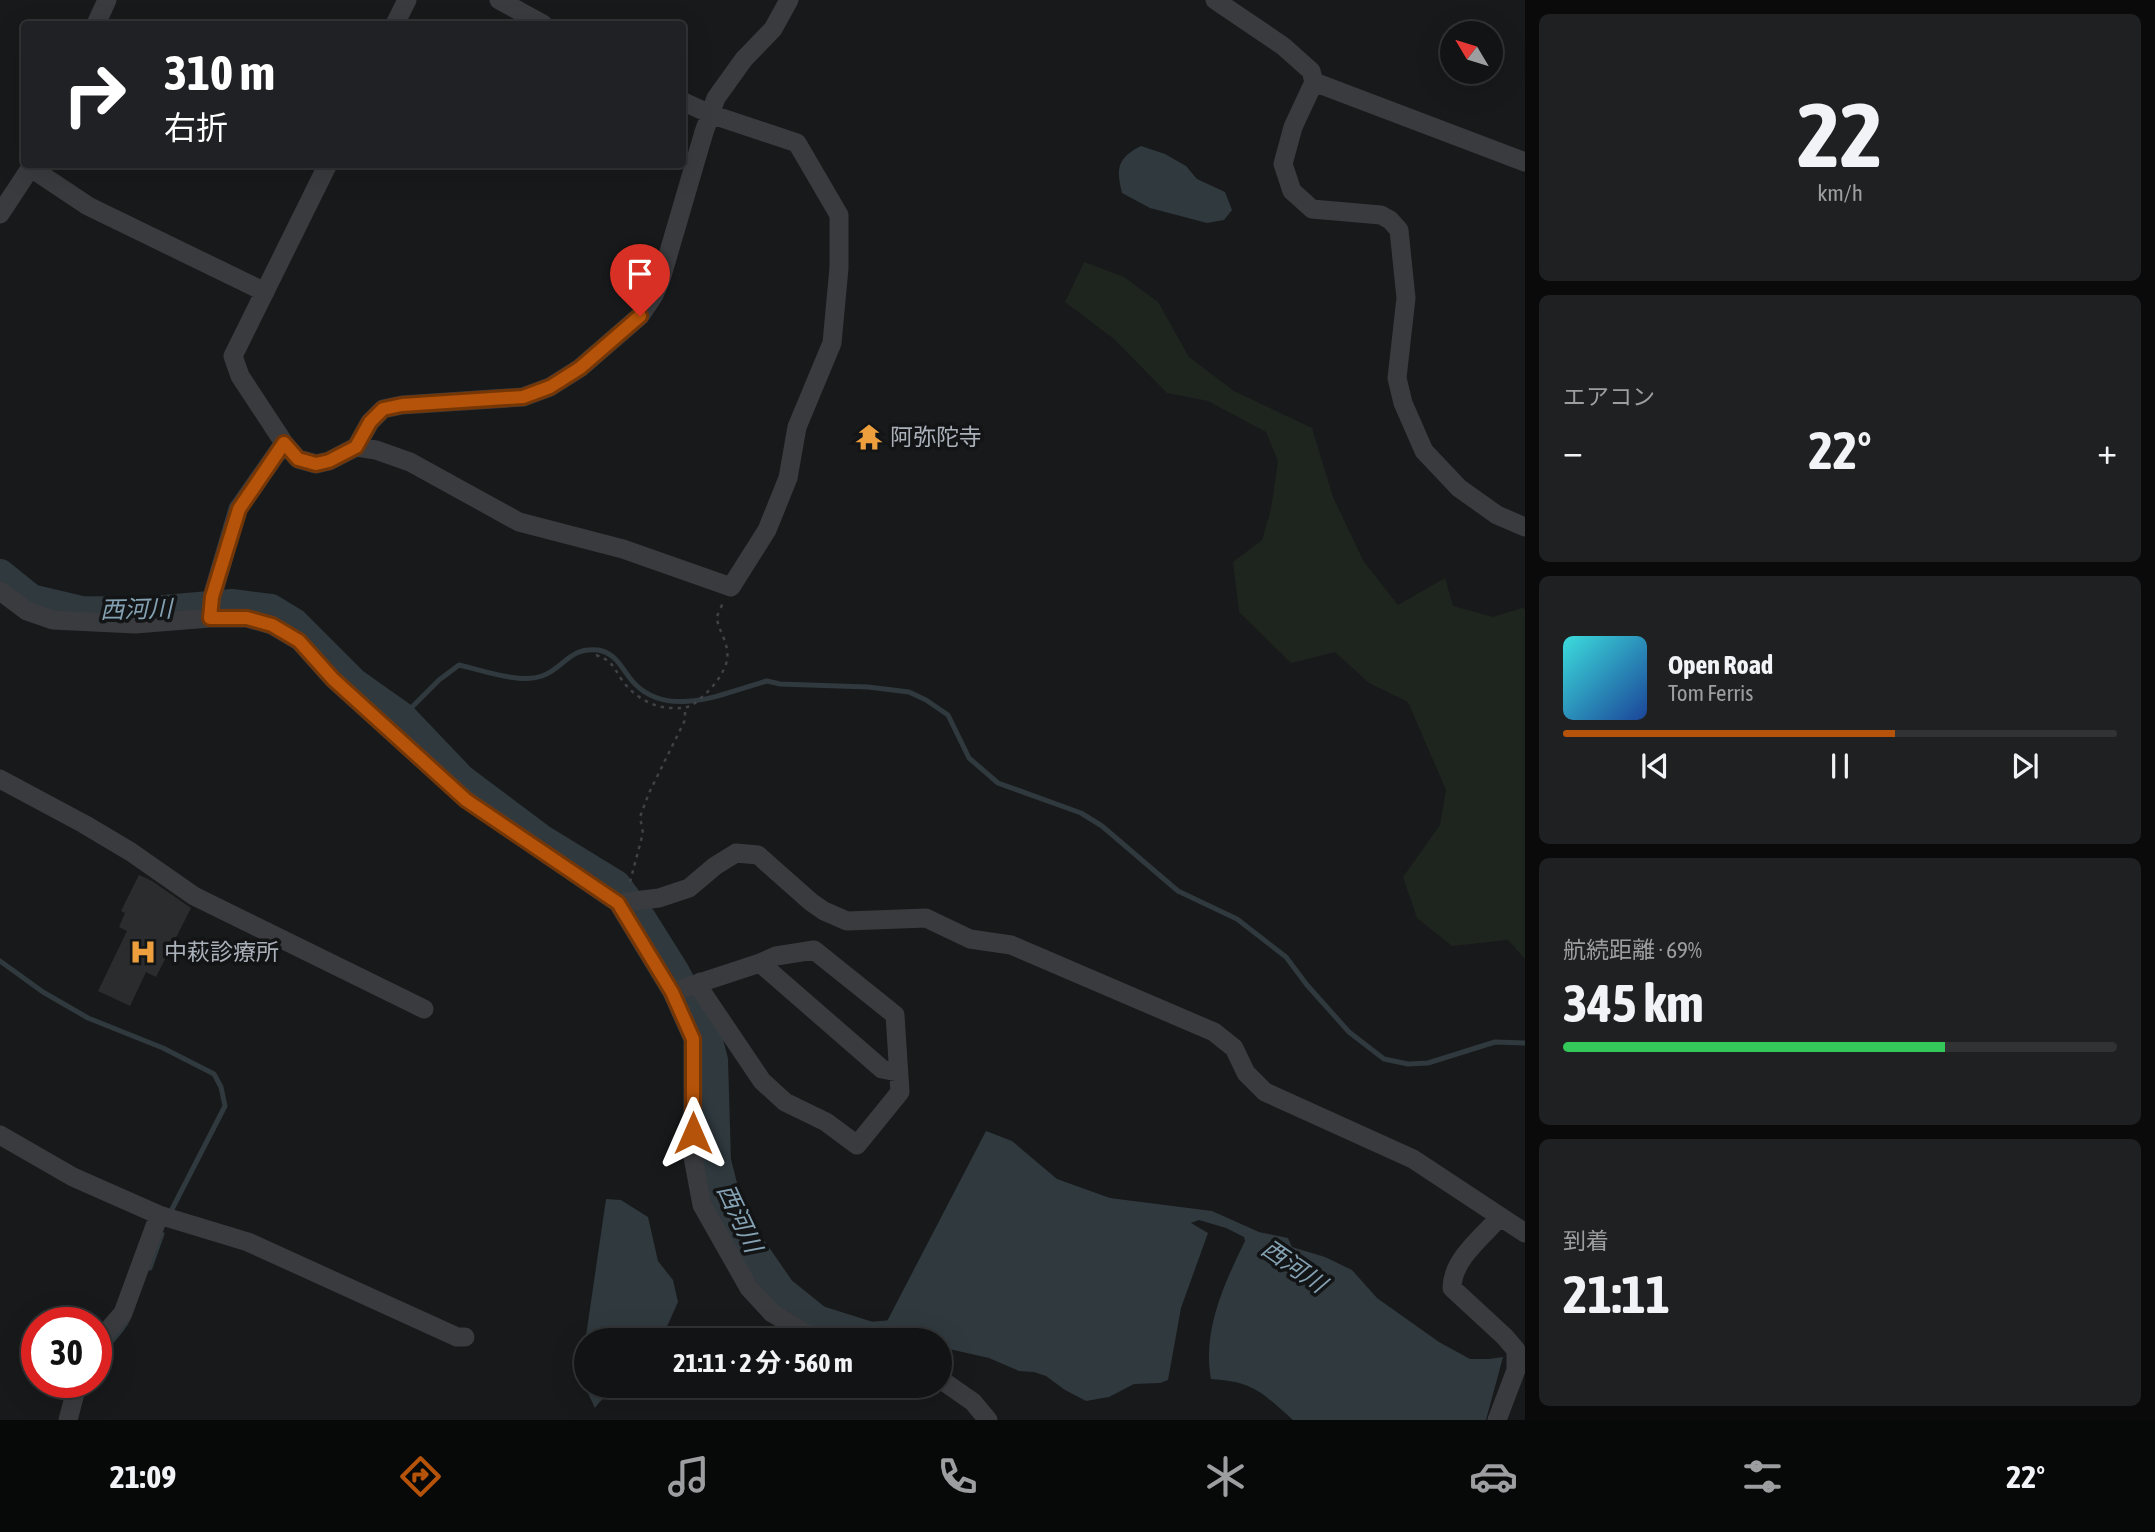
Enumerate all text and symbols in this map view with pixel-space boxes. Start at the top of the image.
north arrow [1440,21,1503,84]
map controls [1440,21,1503,84]
text: 310 m [164,44,275,100]
icon: right [49,49,140,140]
text: 22 [1797,82,1883,186]
text: 右折 [164,109,228,146]
text: km/h [1817,180,1863,206]
pin [610,244,670,316]
icon: arrive [621,255,659,293]
text: エアコン [1563,384,1655,410]
text: 22° [1808,420,1872,480]
temple icon: 阿弥陀寺 [854,422,884,452]
place label: 阿弥陀寺 [890,424,982,450]
text: − [1563,429,1583,472]
text: + [2097,429,2117,472]
water label: 西河川 [100,595,175,623]
text: Open Road [1668,650,1773,680]
text: Tom Ferris [1668,680,1753,706]
icon: previous [1636,747,1674,785]
icon: pause [1821,747,1859,785]
icon: next [2006,747,2044,785]
hospital icon: 中萩診療所 [128,937,158,967]
text: 航続距離 · 69% [1563,937,1702,963]
place label: 中萩診療所 [164,939,279,965]
text: 345 km [1563,973,1704,1033]
position arrow [656,1096,730,1170]
water label: 西河川 [713,1180,769,1259]
text: 到着 [1563,1228,1609,1254]
water label: 西河川 [1257,1234,1334,1299]
text: 21:11 [1563,1264,1670,1324]
speed limit sign: 30 [21,1307,112,1398]
text: 21:11 · 2 分 · 560 m [673,1348,853,1378]
icon: directions [396,1452,445,1501]
icon: music [664,1452,713,1501]
icon: phone [933,1452,982,1501]
icon: climate [1201,1452,1250,1501]
icon: car [1469,1452,1518,1501]
icon: filters [1738,1452,1787,1501]
text: 21:09 [110,1458,176,1495]
text: 22° [2006,1458,2045,1495]

